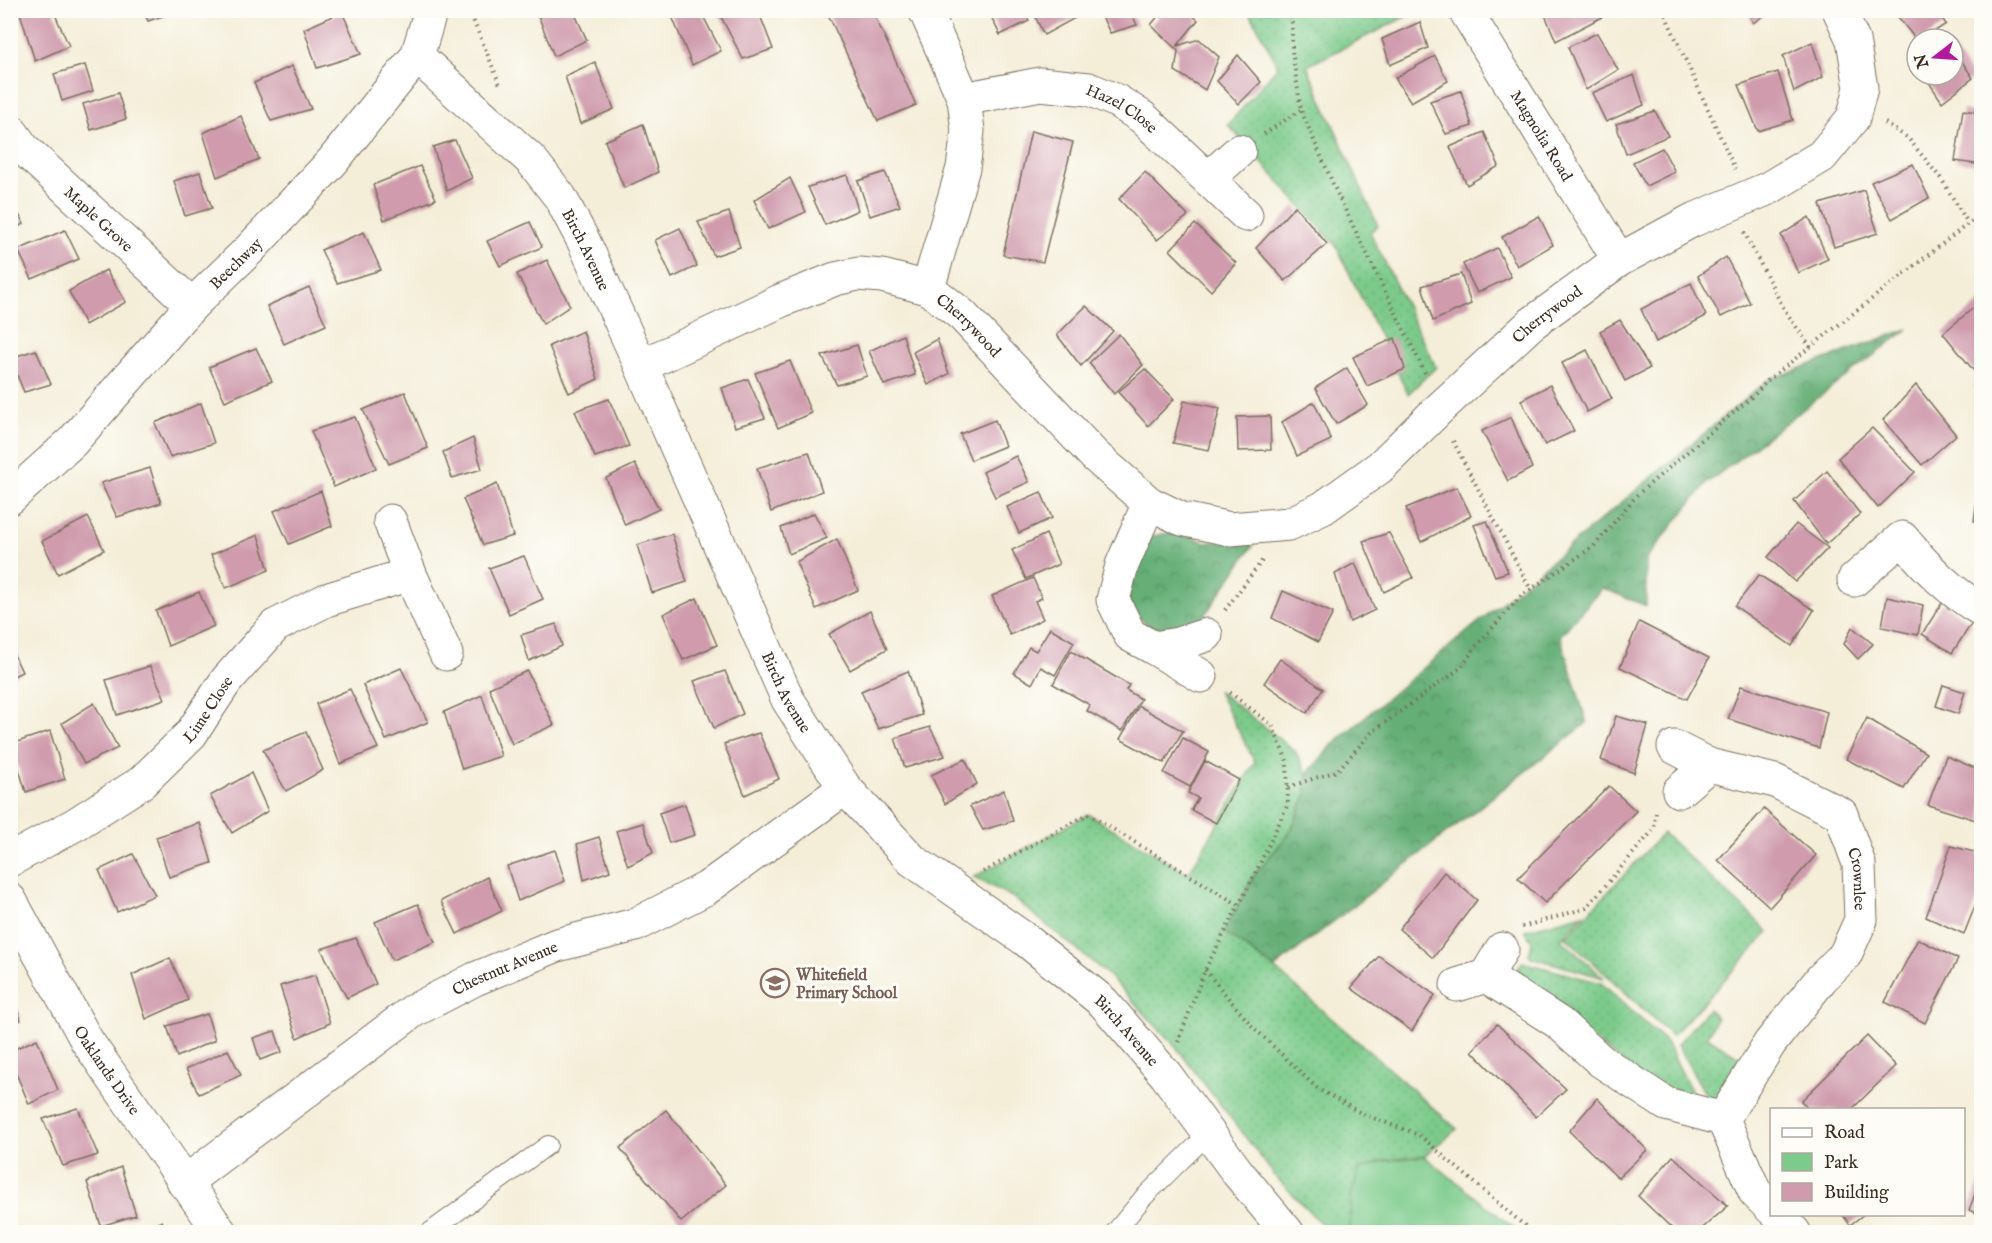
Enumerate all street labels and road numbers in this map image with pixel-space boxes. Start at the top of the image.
street label: Hazel Close [1082,81,1161,138]
street label: Magnolia Road [1505,87,1576,186]
street label: Maple Grove [59,183,136,257]
street label: Birch Avenue [556,206,613,294]
street label: Beechway [206,234,267,295]
street label: Cherrywood [1509,282,1587,348]
street label: Cherrywood [931,290,1005,362]
street label: Birch Avenue [756,649,815,737]
street label: Lime Close [180,672,238,748]
street label: Crownlee [1842,845,1869,911]
street label: Chestnut Avenue [449,938,561,1001]
street label: Birch Avenue [1090,991,1162,1071]
street label: Oaklands Drive [69,1023,143,1119]

